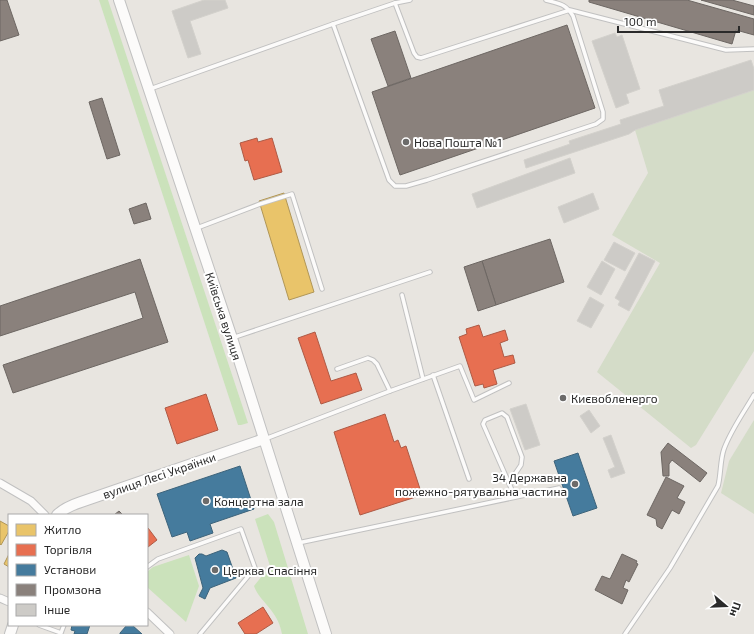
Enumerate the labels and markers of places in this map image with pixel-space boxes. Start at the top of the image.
place label: Нова Пошта №1 [414,135,502,149]
marker: Нова Пошта №1 [401,137,411,147]
place label: Києвобленерго [571,391,658,405]
marker: Києвобленерго [558,393,568,403]
place label: 34 Державна пожежно-рятувальна частина [395,470,567,499]
marker: 34 Державна пожежно-рятувальна частина [570,479,580,489]
place label: Концертна зала [214,494,304,508]
marker: Концертна зала [201,496,211,506]
place label: Церква Спасіння [223,563,317,577]
marker: Церква Спасіння [210,565,220,575]

